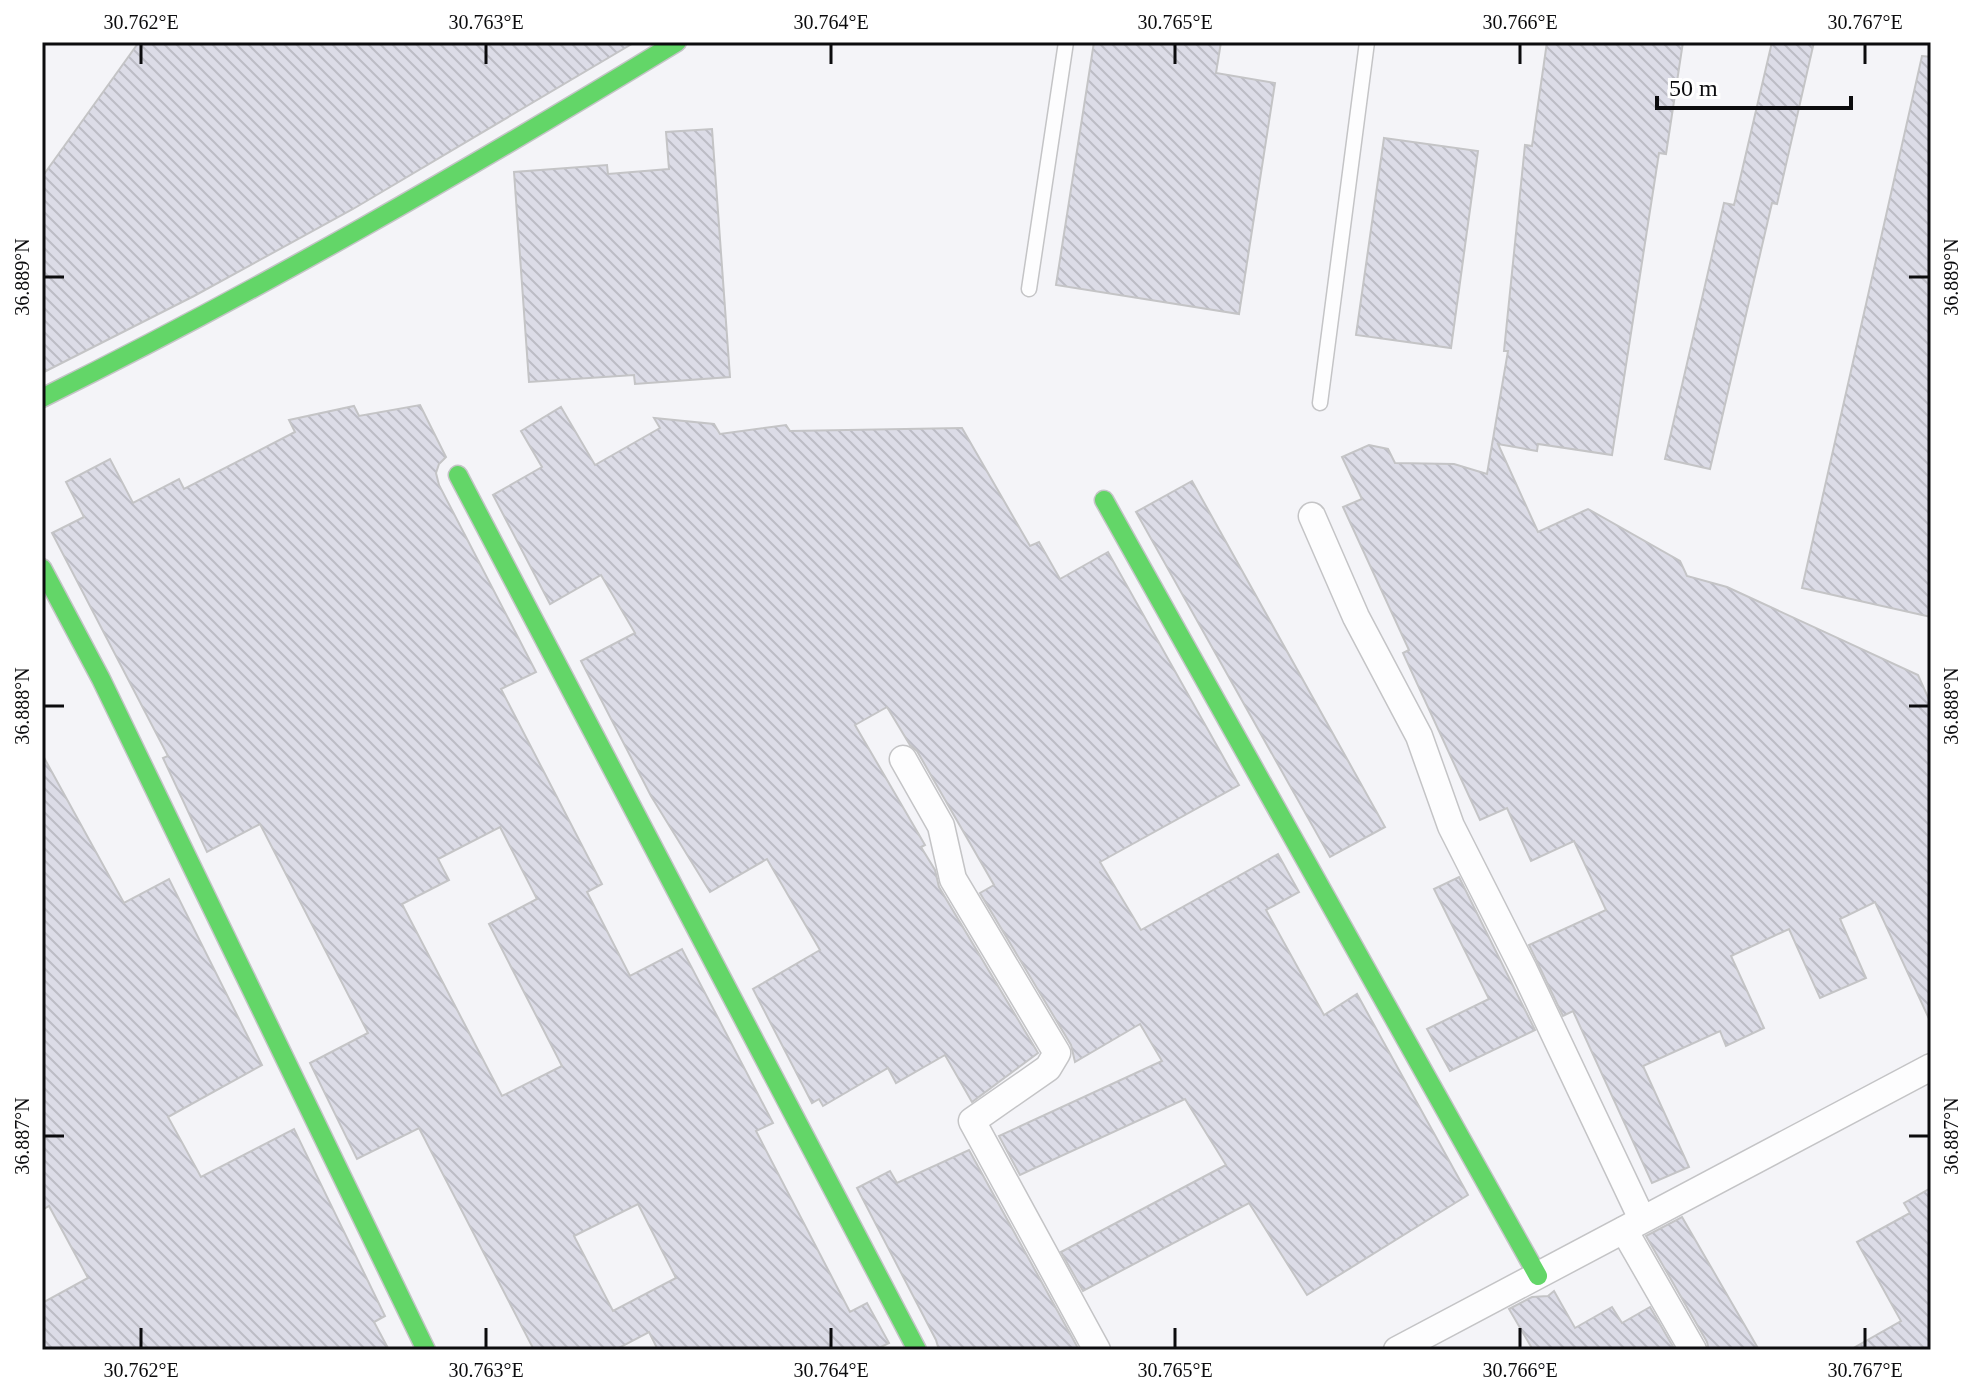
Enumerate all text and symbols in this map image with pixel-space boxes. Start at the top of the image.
text: 30.762°E [103,11,179,33]
text: 30.763°E [448,11,524,33]
text: 30.764°E [793,11,869,33]
text: 30.765°E [1137,11,1213,33]
text: 30.766°E [1482,11,1558,33]
text: 30.767°E [1827,11,1903,33]
scale bar [1657,60,1851,110]
text: 50 m [1669,75,1718,101]
text: 36.889°N [11,238,33,316]
text: 36.889°N [1940,238,1962,316]
text: 36.888°N [11,667,33,745]
text: 36.888°N [1940,667,1962,745]
text: 36.887°N [11,1097,33,1175]
text: 36.887°N [1940,1097,1962,1175]
text: 30.762°E [103,1359,179,1381]
text: 30.763°E [448,1359,524,1381]
text: 30.764°E [793,1359,869,1381]
text: 30.765°E [1137,1359,1213,1381]
text: 30.766°E [1482,1359,1558,1381]
text: 30.767°E [1827,1359,1903,1381]

